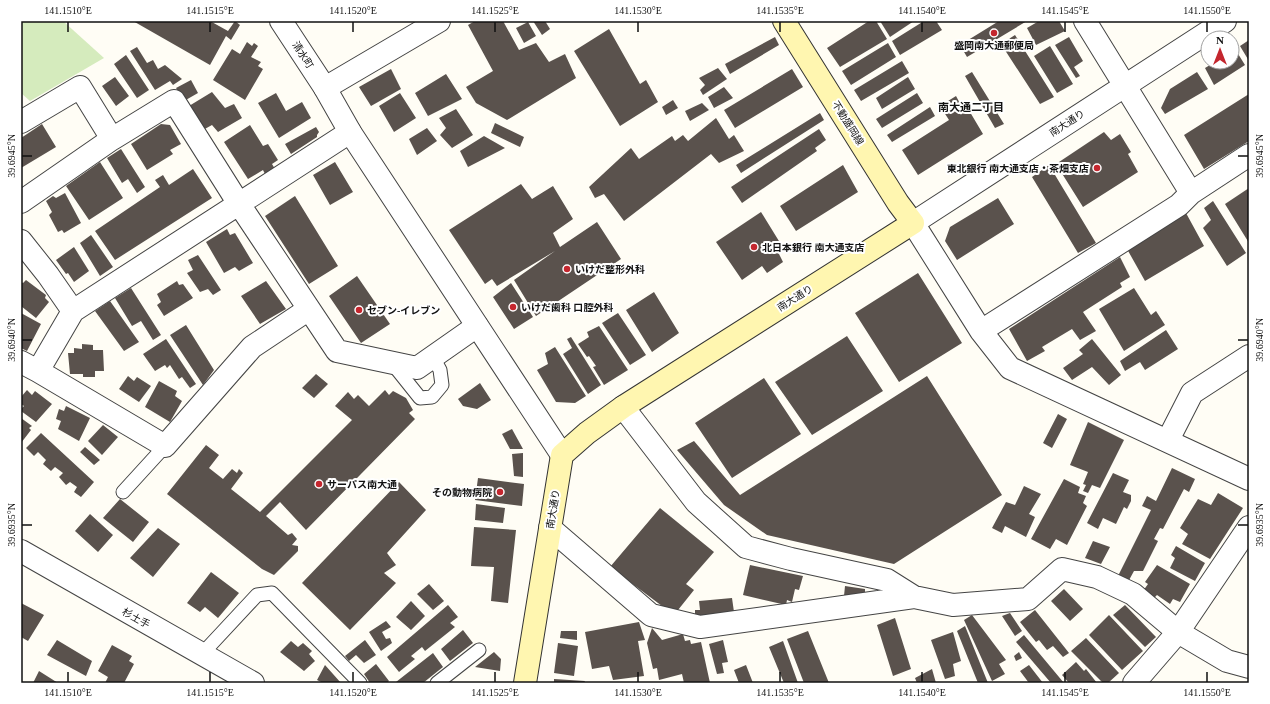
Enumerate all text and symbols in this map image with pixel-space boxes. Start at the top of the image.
text: 141.1510°E [44,5,92,16]
text: 141.1515°E [186,5,234,16]
text: 141.1520°E [329,5,377,16]
text: 141.1525°E [471,5,519,16]
text: 141.1530°E [614,5,662,16]
text: 141.1535°E [756,5,804,16]
text: 141.1540°E [898,5,946,16]
text: 141.1545°E [1041,5,1089,16]
text: 141.1550°E [1183,5,1231,16]
marker: 盛岡南大通郵便局 [989,28,999,38]
north arrow [1200,30,1240,70]
text: N [1216,34,1224,46]
street label: 清水町 [290,39,316,71]
place label: 盛岡南大通郵便局 [954,40,1034,51]
street label: 不動盛岡線 [830,99,866,147]
district label: 南大通二丁目 [938,101,1004,113]
street label: 南大通り [1047,107,1087,139]
text: 39.6945°N [6,134,17,178]
text: 39.6945°N [1254,134,1265,178]
place label: 東北銀行 南大通支店・茶畑支店 [947,163,1089,174]
marker: 東北銀行 南大通支店・茶畑支店 [1092,163,1102,173]
marker: 北日本銀行 南大通支店 [749,242,759,252]
place label: 北日本銀行 南大通支店 [762,242,865,253]
marker: いけだ整形外科 [562,264,572,274]
place label: いけだ整形外科 [575,264,645,275]
street label: 南大通り [775,283,815,313]
marker: いけだ歯科 口腔外科 [508,302,518,312]
place label: いけだ歯科 口腔外科 [521,302,614,313]
marker: セブン-イレブン [354,305,364,315]
place label: セブン-イレブン [367,305,440,316]
text: 39.6940°N [6,318,17,362]
text: 39.6940°N [1254,318,1265,362]
marker: サーパス南大通 [314,479,324,489]
place label: サーパス南大通 [327,479,397,490]
place label: その動物病院 [432,487,492,498]
marker: その動物病院 [495,487,505,497]
street label: 南大通り [544,488,562,530]
text: 39.6935°N [6,503,17,547]
text: 39.6935°N [1254,503,1265,547]
street label: 杉土手 [120,606,152,630]
text: 141.1510°E [44,687,92,698]
text: 141.1515°E [186,687,234,698]
text: 141.1520°E [329,687,377,698]
text: 141.1525°E [471,687,519,698]
text: 141.1530°E [614,687,662,698]
text: 141.1535°E [756,687,804,698]
text: 141.1540°E [898,687,946,698]
text: 141.1545°E [1041,687,1089,698]
text: 141.1550°E [1183,687,1231,698]

